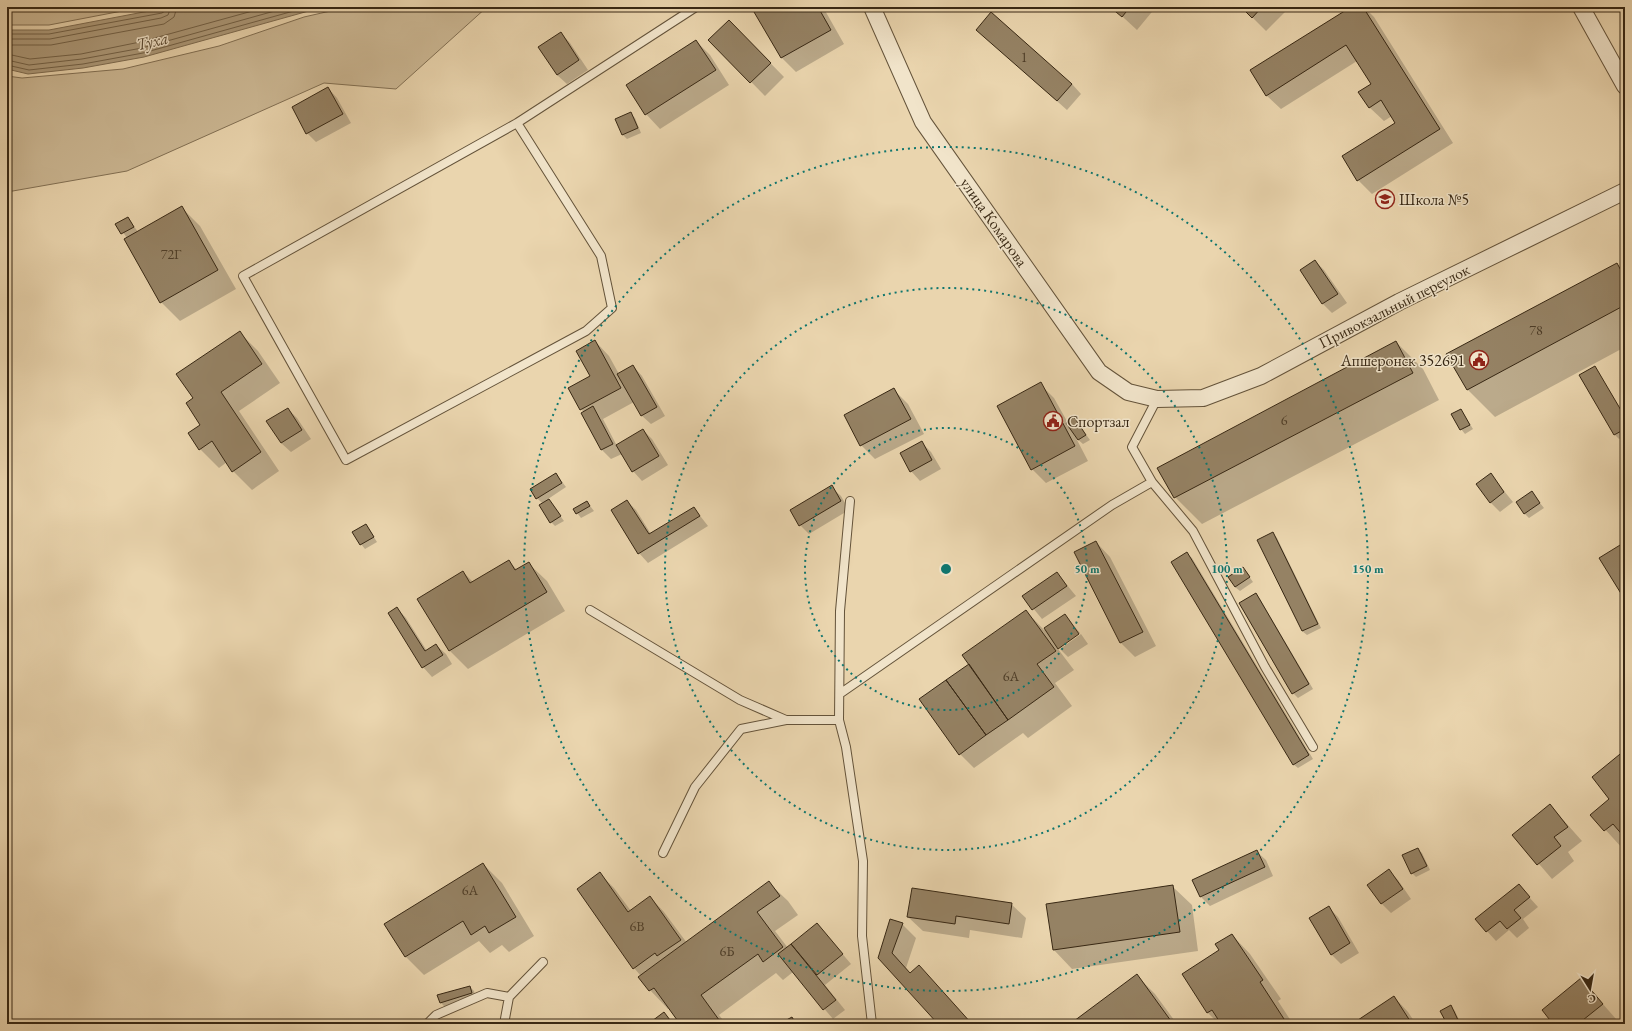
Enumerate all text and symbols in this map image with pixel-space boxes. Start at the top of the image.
water label: Туха [134,27,170,55]
house number: 1 [1021,48,1027,66]
street label: улица Комарова [955,173,1033,271]
school or university icon: Школа №5 [1374,188,1396,210]
place label: Школа №5 [1399,189,1469,210]
house number: 72Г [161,245,182,263]
street label: Привокзальный переулок [1315,259,1474,353]
house number: 78 [1529,321,1543,339]
public building icon: Апшеронск 352691 [1468,349,1490,371]
place label: Апшеронск 352691 [1340,350,1465,371]
public building icon: Спортзал [1042,410,1064,432]
place label: Спортзал [1067,411,1130,432]
house number: 6 [1281,411,1288,429]
text: 50 m [1074,561,1100,577]
text: 100 m [1211,561,1243,577]
text: 150 m [1352,561,1384,577]
centre of rings [939,562,953,576]
house number: 6А [1003,667,1020,685]
house number: 6А [462,881,479,899]
house number: 6В [630,917,644,935]
house number: 6Б [720,942,734,960]
north arrow [1570,969,1610,1009]
text: С [1587,991,1597,1006]

